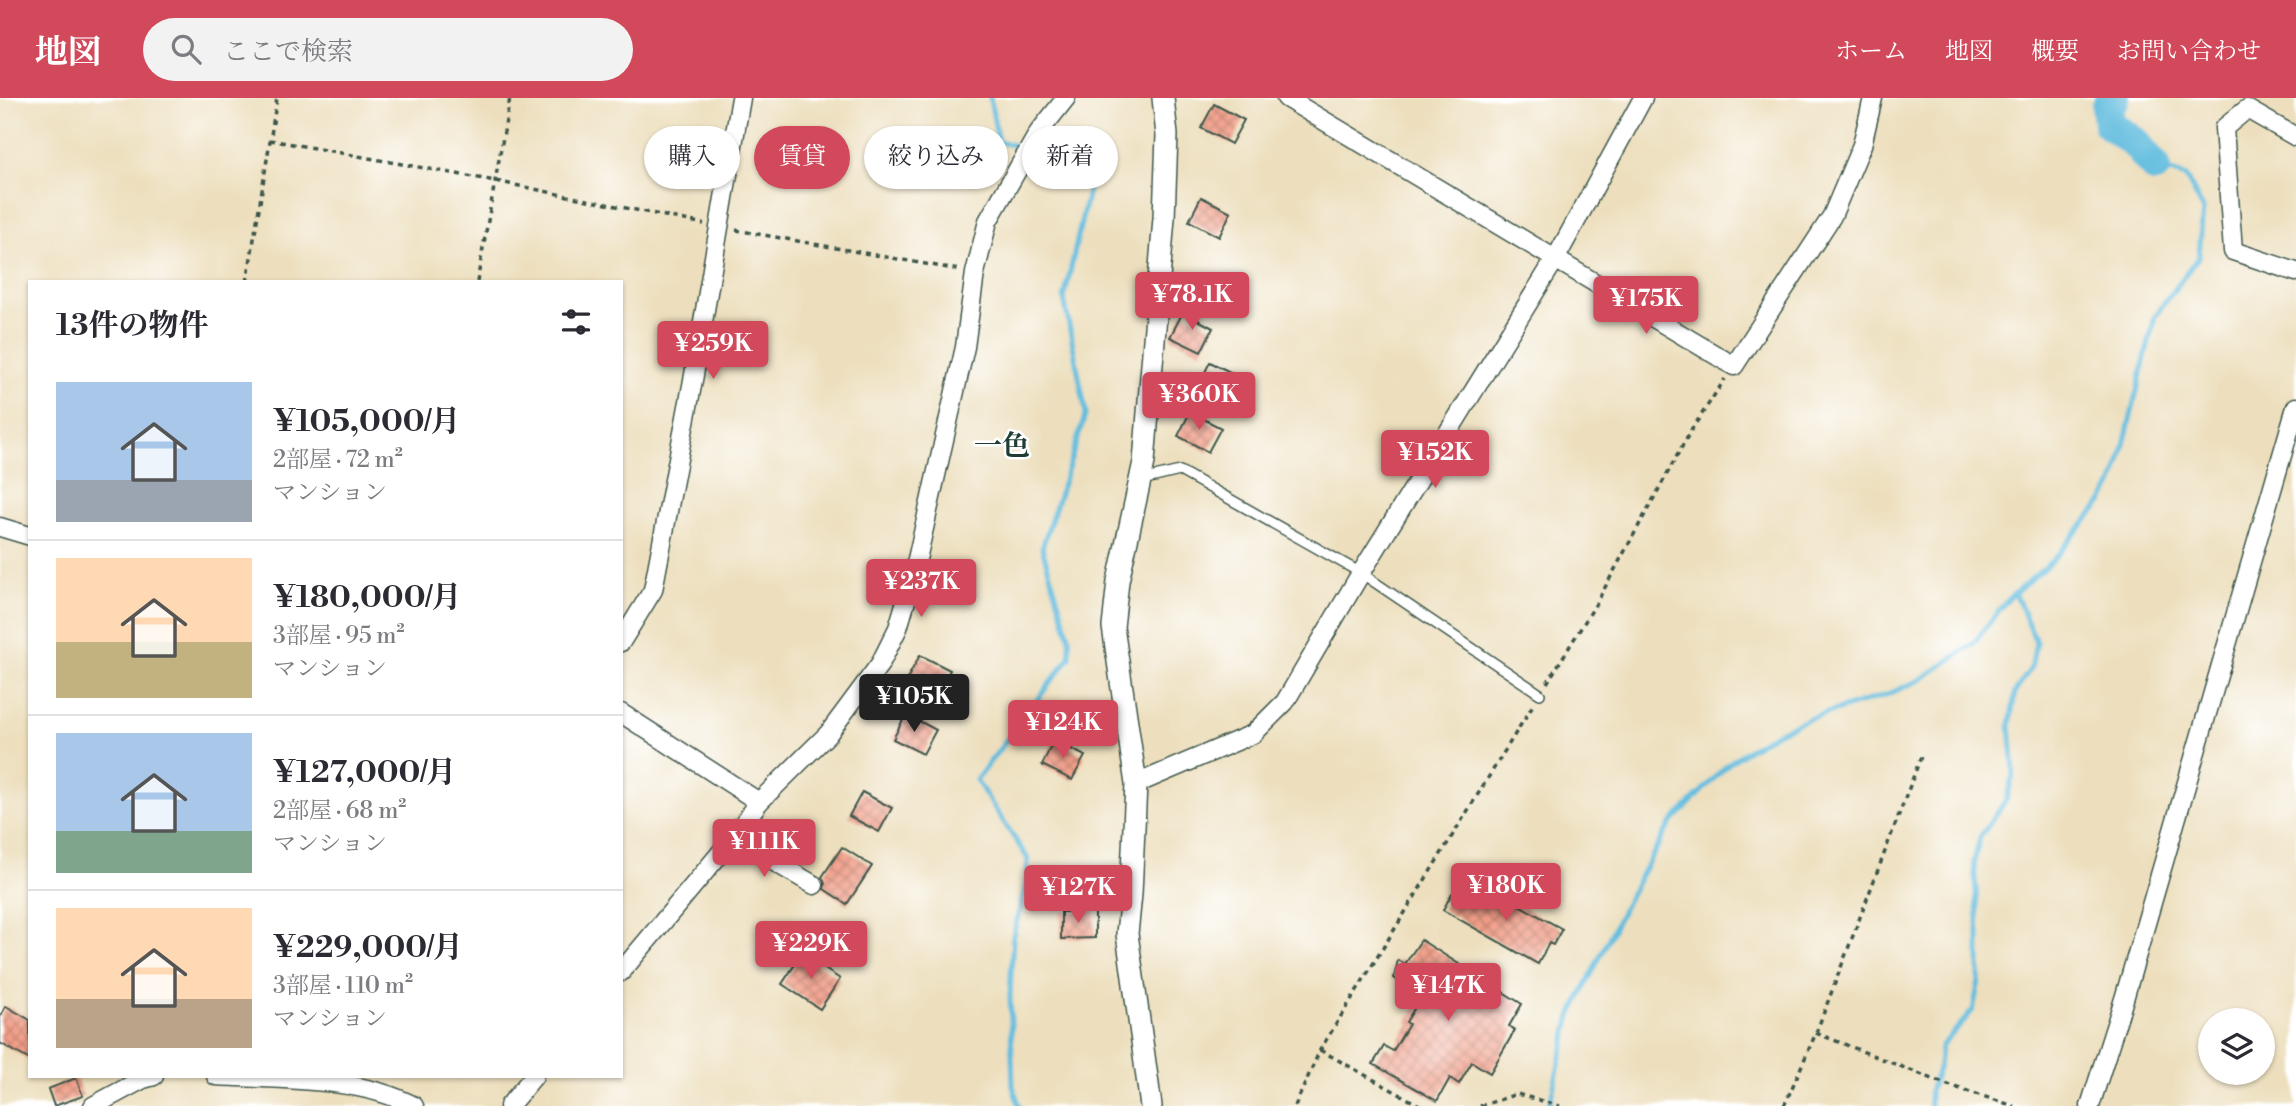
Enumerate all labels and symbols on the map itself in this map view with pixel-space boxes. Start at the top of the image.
pin: ¥78.1K [1135,272,1249,332]
pin: ¥175K [1597,276,1695,336]
pin: ¥259K [664,322,762,381]
pin: ¥360K [1150,372,1248,432]
district label: 一色 [974,429,1030,464]
pin: ¥152K [1386,430,1484,490]
pin: ¥237K [872,560,970,619]
pin: ¥105K [865,674,963,734]
pin: ¥124K [1014,700,1112,760]
pin: ¥111K [715,820,813,879]
pin: ¥180K [1457,864,1555,923]
pin: ¥127K [1029,866,1127,925]
pin: ¥229K [762,922,860,981]
pin: ¥147K [1399,964,1497,1023]

